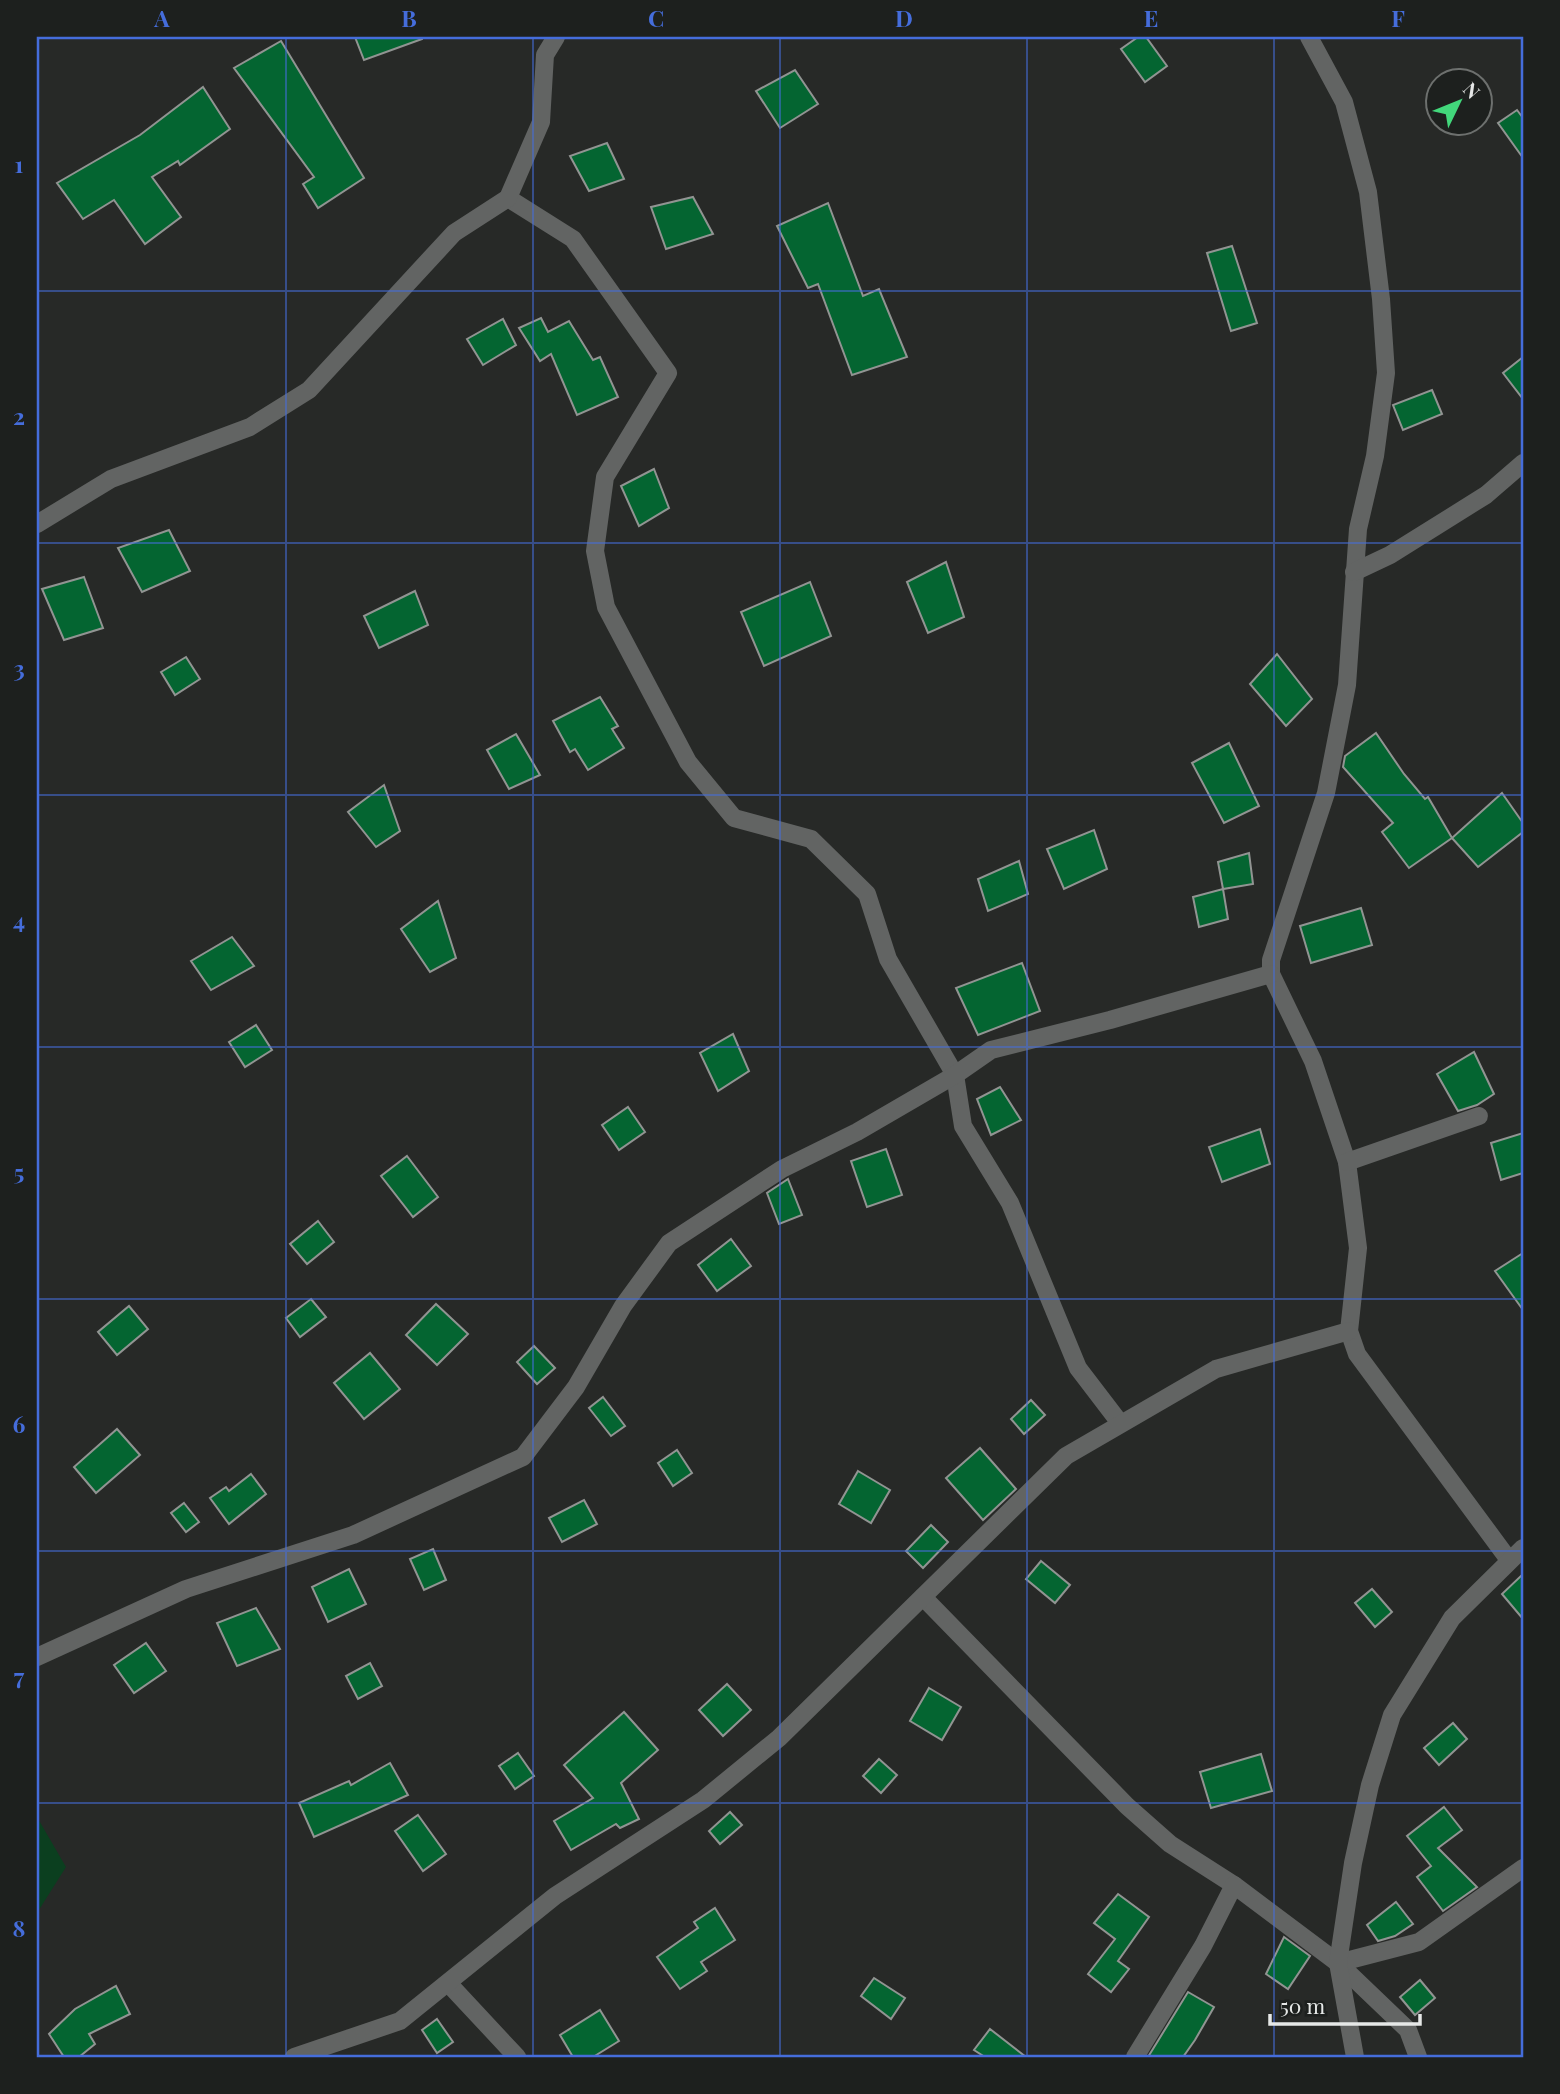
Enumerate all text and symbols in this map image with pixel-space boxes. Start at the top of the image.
text: A [153,2,170,33]
text: B [401,2,417,33]
text: C [648,2,664,33]
text: D [895,2,913,33]
text: E [1144,2,1158,33]
text: F [1391,2,1405,33]
north arrow [1424,66,1494,136]
text: N [1458,76,1487,104]
text: 1 [15,148,24,179]
text: 2 [13,400,25,431]
text: 3 [13,652,25,683]
text: 4 [13,904,25,935]
text: 5 [14,1156,24,1187]
text: 6 [13,1408,26,1439]
text: 7 [14,1660,25,1691]
text: 8 [13,1912,25,1943]
scale bar [1270,1982,1420,2026]
text: 50 m [1280,1991,1326,2019]

